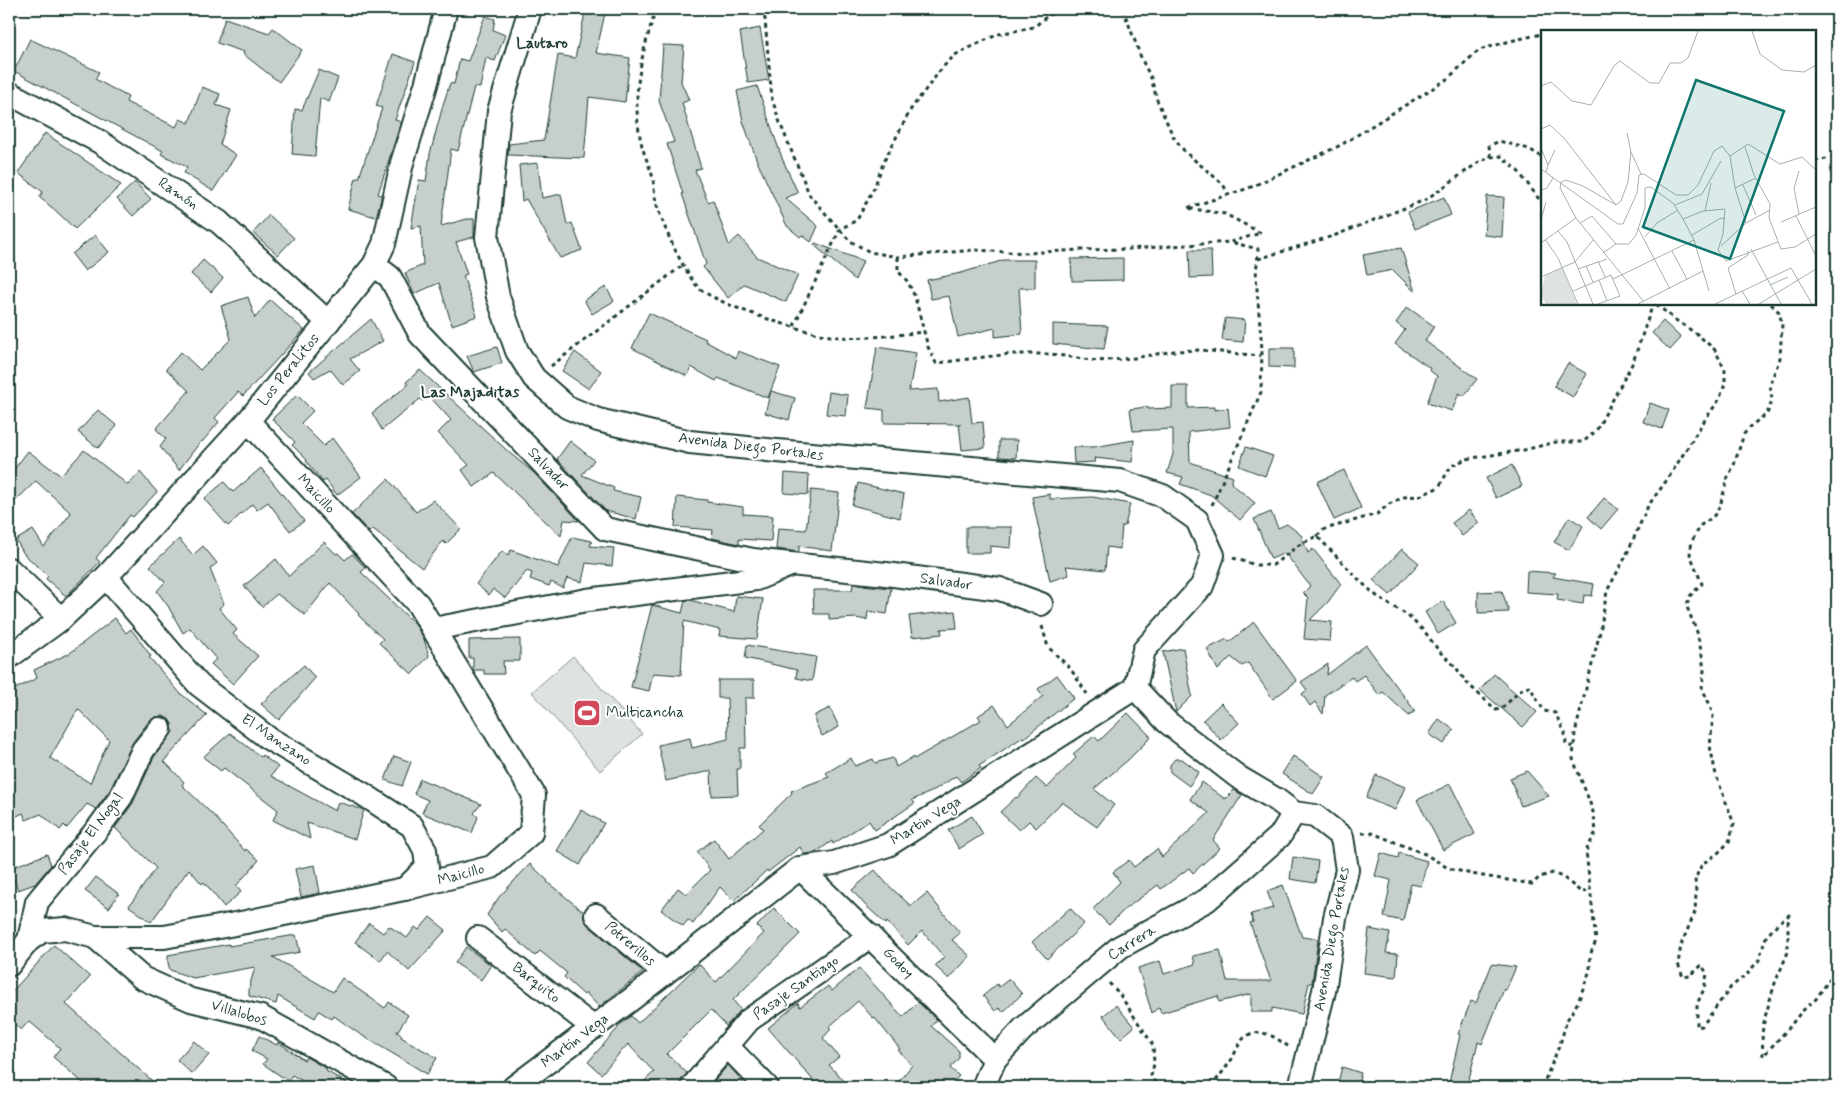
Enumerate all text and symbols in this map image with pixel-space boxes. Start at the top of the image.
inset map [1541,30,1816,305]
district label: Lautaro [516,33,568,54]
street label: Ramón [154,173,202,215]
street label: Los Peralitos [254,329,325,411]
district label: Las Majaditas [421,382,520,403]
street label: Avenida Diego Portales [677,428,825,467]
street label: Salvador [523,443,574,495]
street label: Maicillo [292,470,340,518]
street label: Salvador [919,568,974,596]
sports icon: Multicancha [572,698,602,728]
place label: Multicancha [606,703,684,723]
street label: El Manzano [237,709,315,771]
street label: Pasaje El Nogal [53,789,129,880]
street label: Martin Vega [887,791,966,851]
street label: Maicillo [435,859,487,891]
street label: Avenida Diego Portales [1309,865,1356,1013]
street label: Potrerillos [601,917,660,971]
street label: Carrera [1104,920,1161,966]
street label: Godoy [878,943,918,983]
street label: Pasaje Santiago [749,951,843,1025]
street label: Barquito [508,958,564,1008]
street label: Villalobos [209,995,269,1031]
street label: Martin Vega [537,1009,613,1074]

